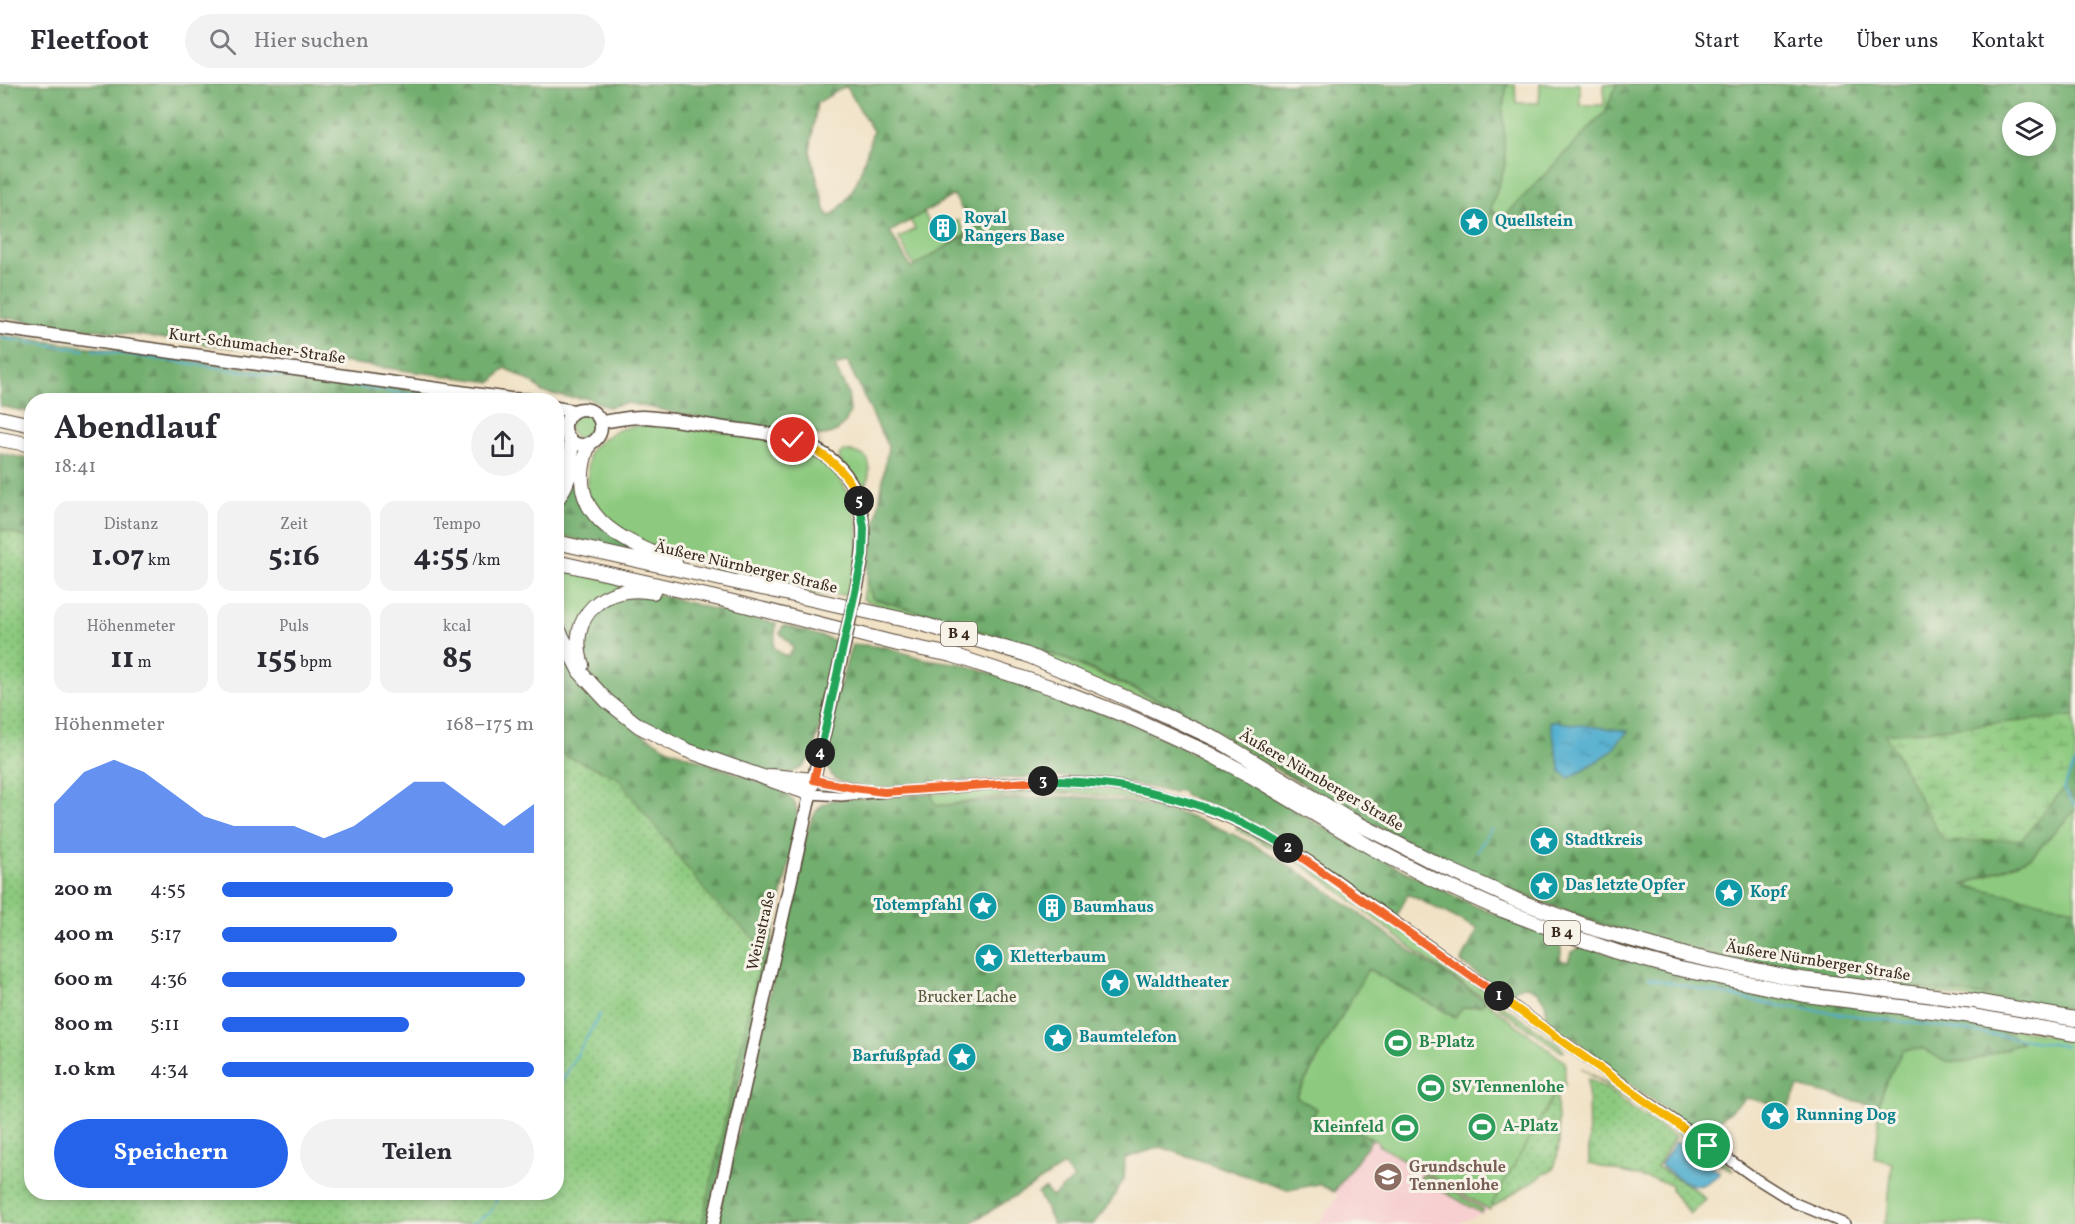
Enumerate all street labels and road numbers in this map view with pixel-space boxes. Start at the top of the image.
street label: Kurt-Schumacher-Straße [167,324,347,370]
street label: Äußere Nürnberger Straße [653,536,839,600]
road number: B 4 [941,622,977,646]
street label: Äußere Nürnberger Straße [1235,725,1407,837]
street label: Weinstraße [742,889,782,973]
road number: B 4 [1544,921,1580,945]
street label: Äußere Nürnberger Straße [1724,937,1912,987]

